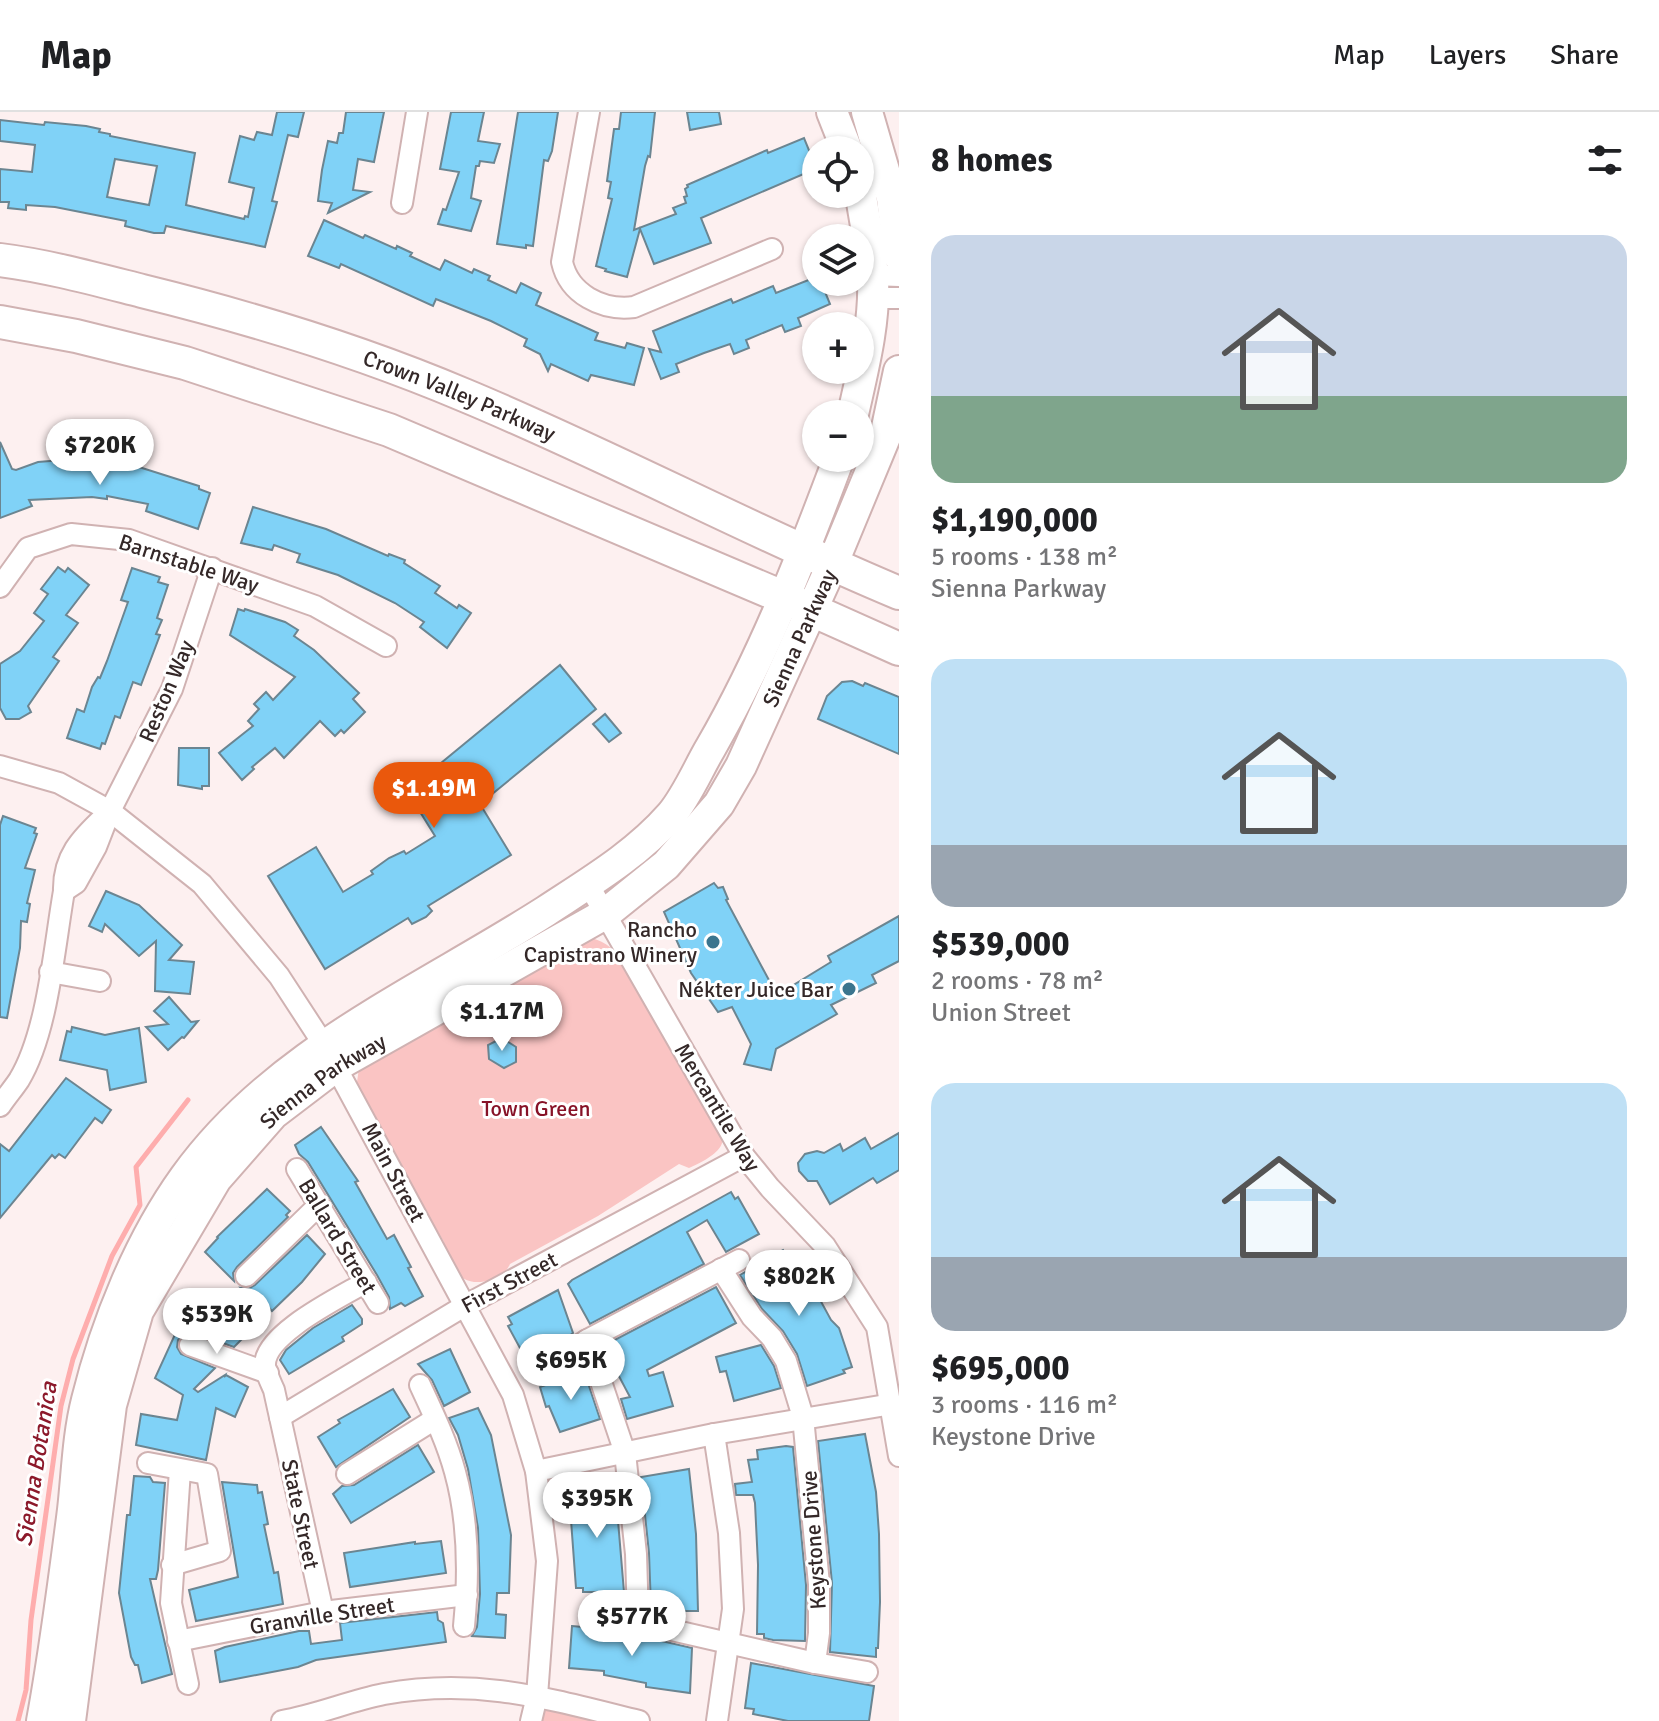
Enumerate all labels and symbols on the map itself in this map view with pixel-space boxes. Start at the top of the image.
street label: Crown Valley Parkway [360,344,560,447]
pin: $720K [44,419,156,487]
street label: Barnstable Way [115,528,263,599]
street label: Sienna Parkway [757,564,843,711]
street label: Reston Way [133,635,200,746]
pin: $1.19M [369,762,499,830]
place label: Rancho Capistrano Winery [524,916,698,968]
marker: Rancho Capistrano Winery [704,933,722,951]
place label: Nékter Juice Bar [678,976,833,1003]
marker: Nékter Juice Bar [840,980,858,998]
pin: $1.17M [437,985,567,1053]
street label: Sienna Parkway [254,1027,391,1134]
street label: Mercantile Way [669,1038,767,1177]
park label: Town Green [482,1095,590,1122]
street label: Main Street [356,1118,431,1227]
street label: Ballard Street [293,1174,383,1299]
street label: First Street [457,1246,562,1319]
pin: $802K [743,1250,855,1318]
pin: $539K [161,1288,273,1356]
pin: $695K [515,1334,627,1402]
water label: Sienna Botanica [8,1379,64,1548]
street label: State Street [276,1457,325,1572]
street label: Keystone Drive [795,1469,832,1610]
pin: $395K [541,1472,653,1540]
pin: $577K [576,1590,688,1658]
street label: Granville Street [248,1591,397,1640]

